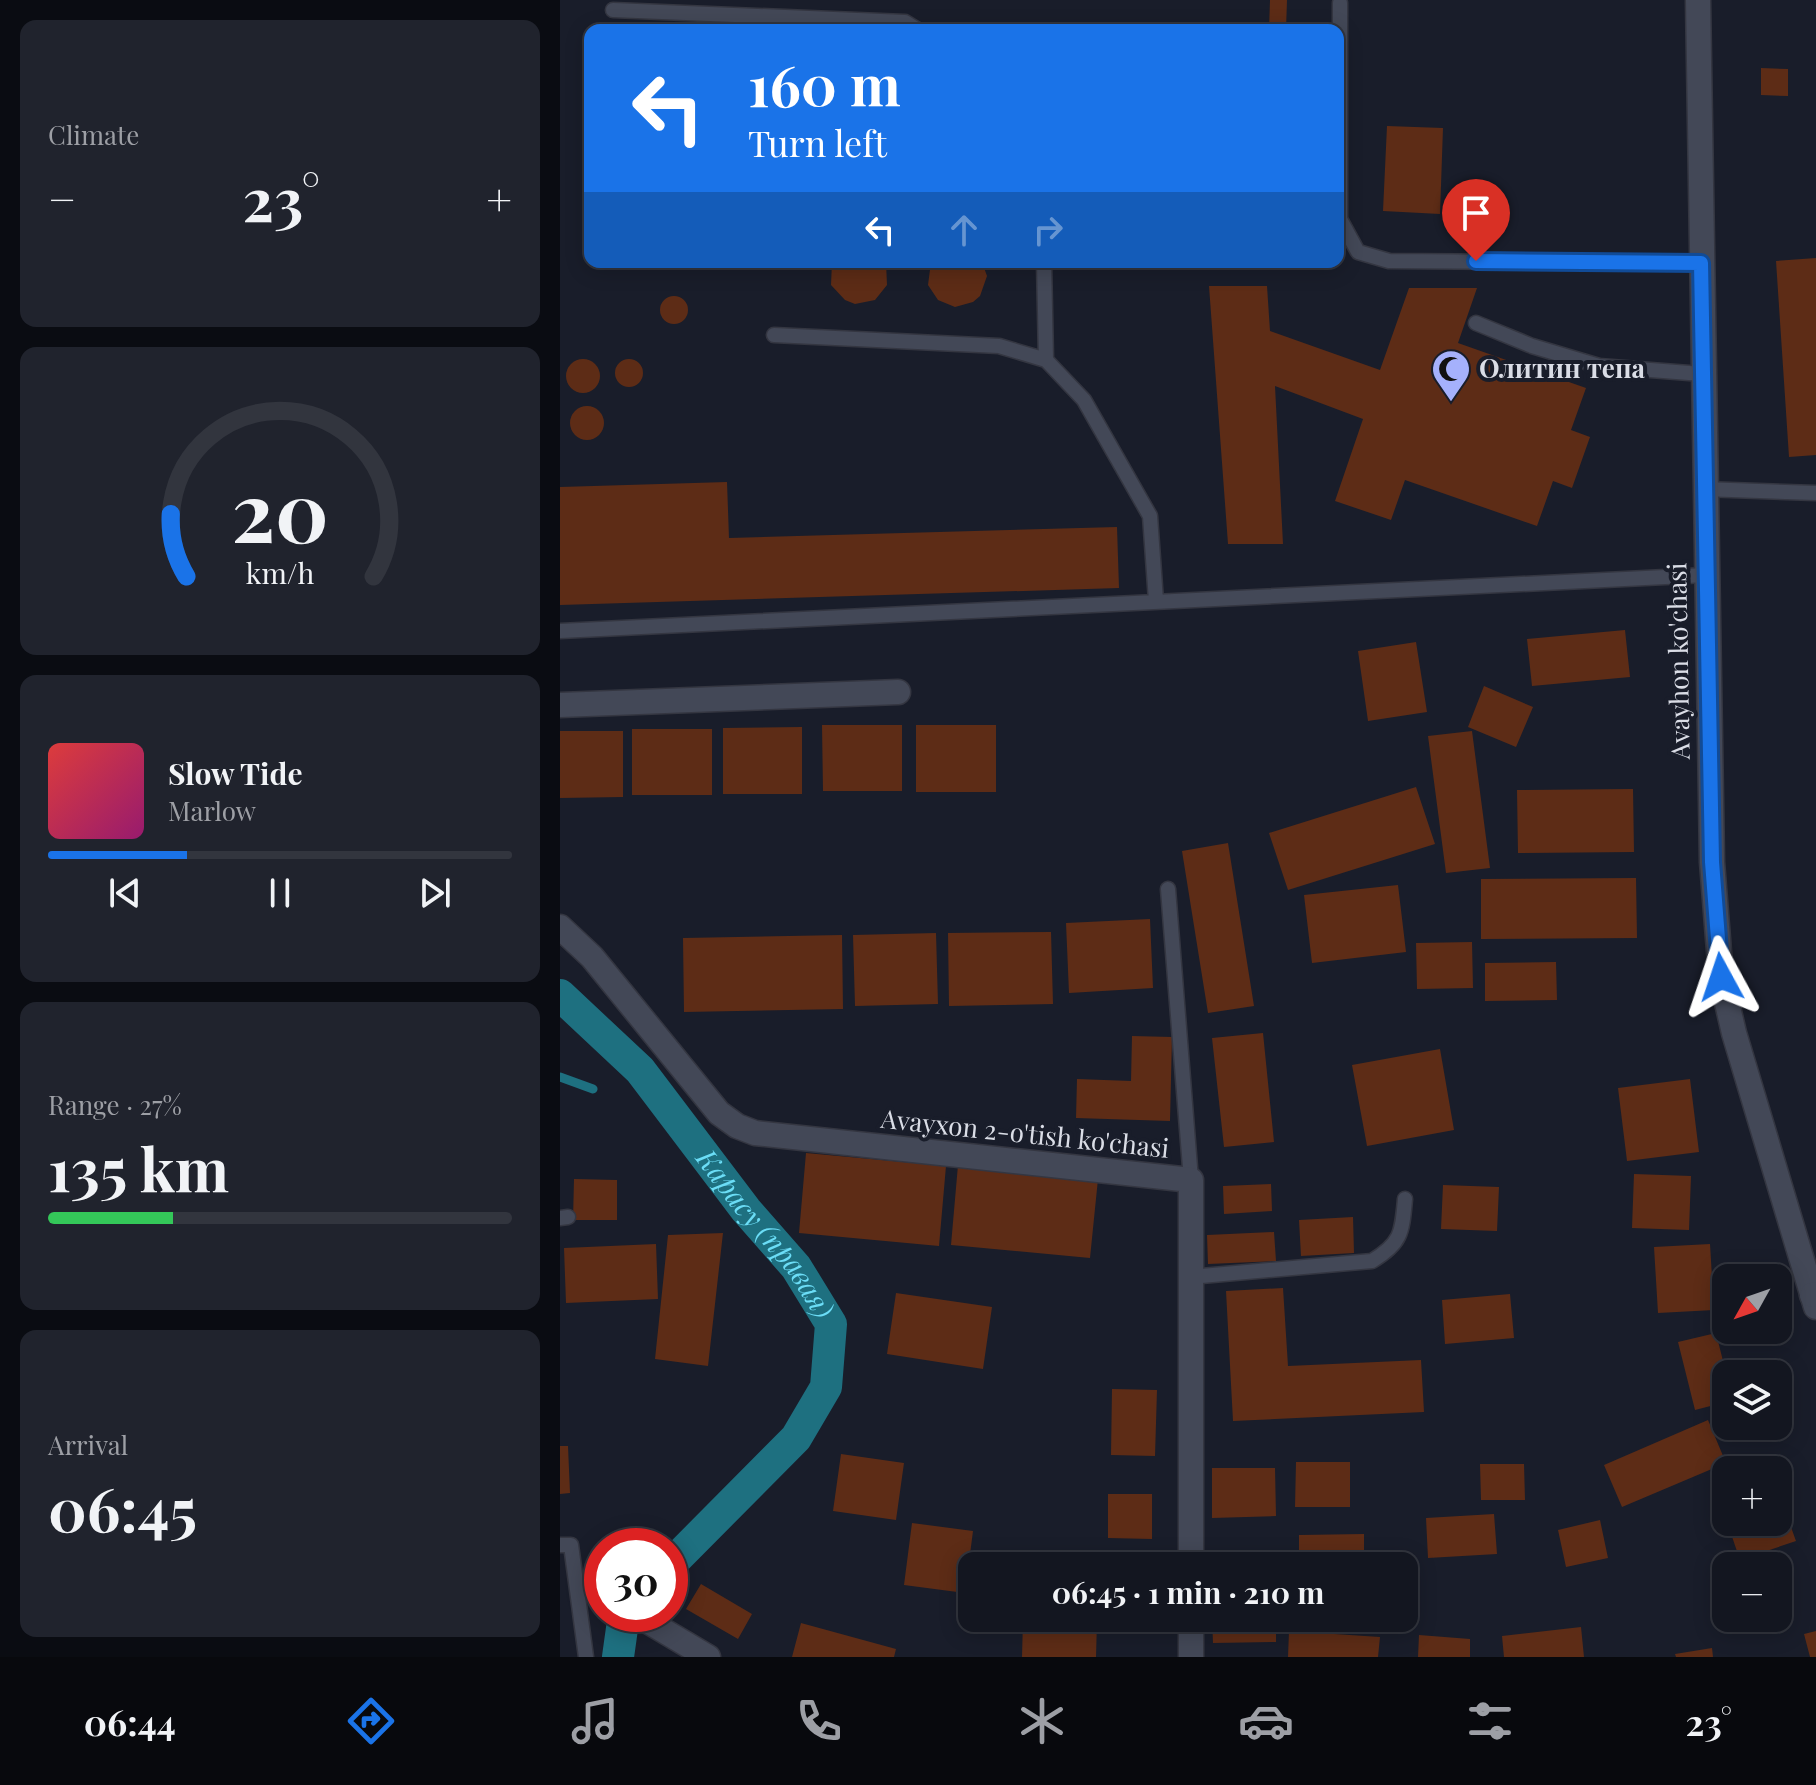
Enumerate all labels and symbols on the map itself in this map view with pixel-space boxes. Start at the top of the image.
pin [1442,179,1510,261]
mosque icon: Олитин тепа [1430,348,1472,403]
place label: Олитин тепа [1479,350,1646,385]
street label: Avayhon ko'chasi [1658,562,1697,761]
position arrow [1679,935,1763,1019]
street label: Avayxon 2-o'tish ko'chasi [878,1100,1171,1165]
water label: Карасу (правая) [689,1140,843,1325]
north arrow [1712,1264,1792,1344]
speed limit sign: 30 [584,1528,688,1632]

